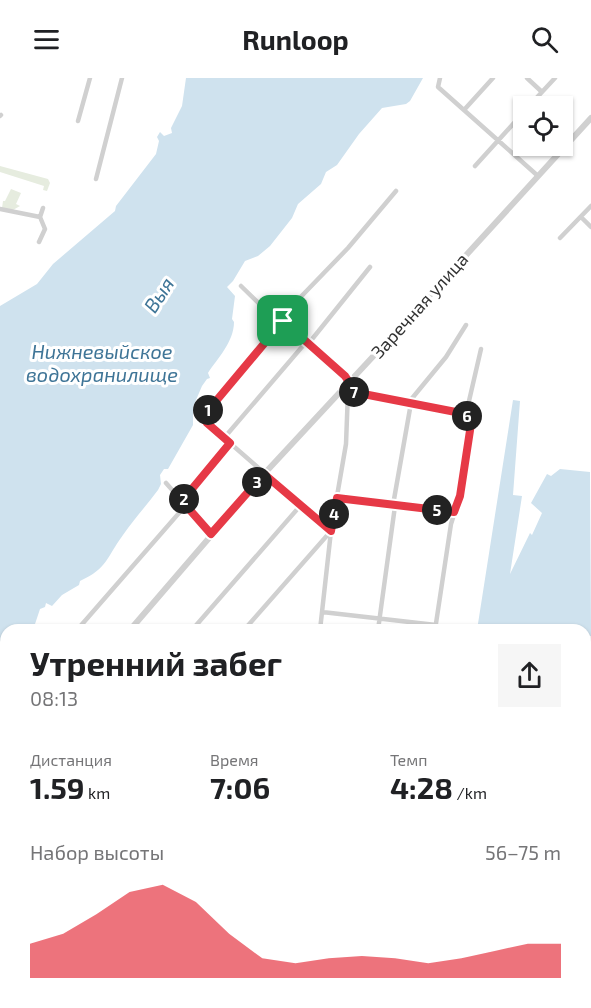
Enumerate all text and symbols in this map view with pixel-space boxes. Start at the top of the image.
icon: menu [30,23,63,56]
text: Runloop [242,23,349,55]
icon: search [528,23,561,56]
map controls [513,96,573,156]
button: locate [513,96,573,156]
street label: Заречная улица [366,248,472,363]
water label: Выя [138,272,178,317]
pin [257,295,308,346]
icon: arrive [266,304,299,337]
water label: Нижневыйское водохранилище [26,339,178,386]
pin: 7 [339,377,369,407]
text: 7 [350,382,358,401]
pin: 1 [193,395,223,425]
text: 1 [205,400,211,419]
pin: 6 [452,401,482,431]
text: 6 [462,406,472,425]
pin: 3 [242,467,272,497]
text: 3 [252,472,262,491]
pin: 2 [169,484,199,514]
text: 2 [179,489,189,508]
pin: 5 [422,495,452,525]
pin: 4 [319,499,349,529]
text: 5 [433,500,441,519]
text: 4 [329,504,339,523]
text: Утренний забег [30,643,282,683]
button: share [498,644,561,707]
text: 08:13 [30,686,78,710]
text: Дистанция [30,750,112,769]
text: Время [210,750,259,769]
text: Темп [390,750,427,769]
text: 1.59 [30,769,85,805]
text: 7:06 [210,769,270,805]
text: 4:28 [390,769,453,805]
text: km [85,783,110,802]
text: /km [453,783,487,802]
text: Набор высоты [30,840,164,864]
text: 56–75 m [485,840,561,864]

